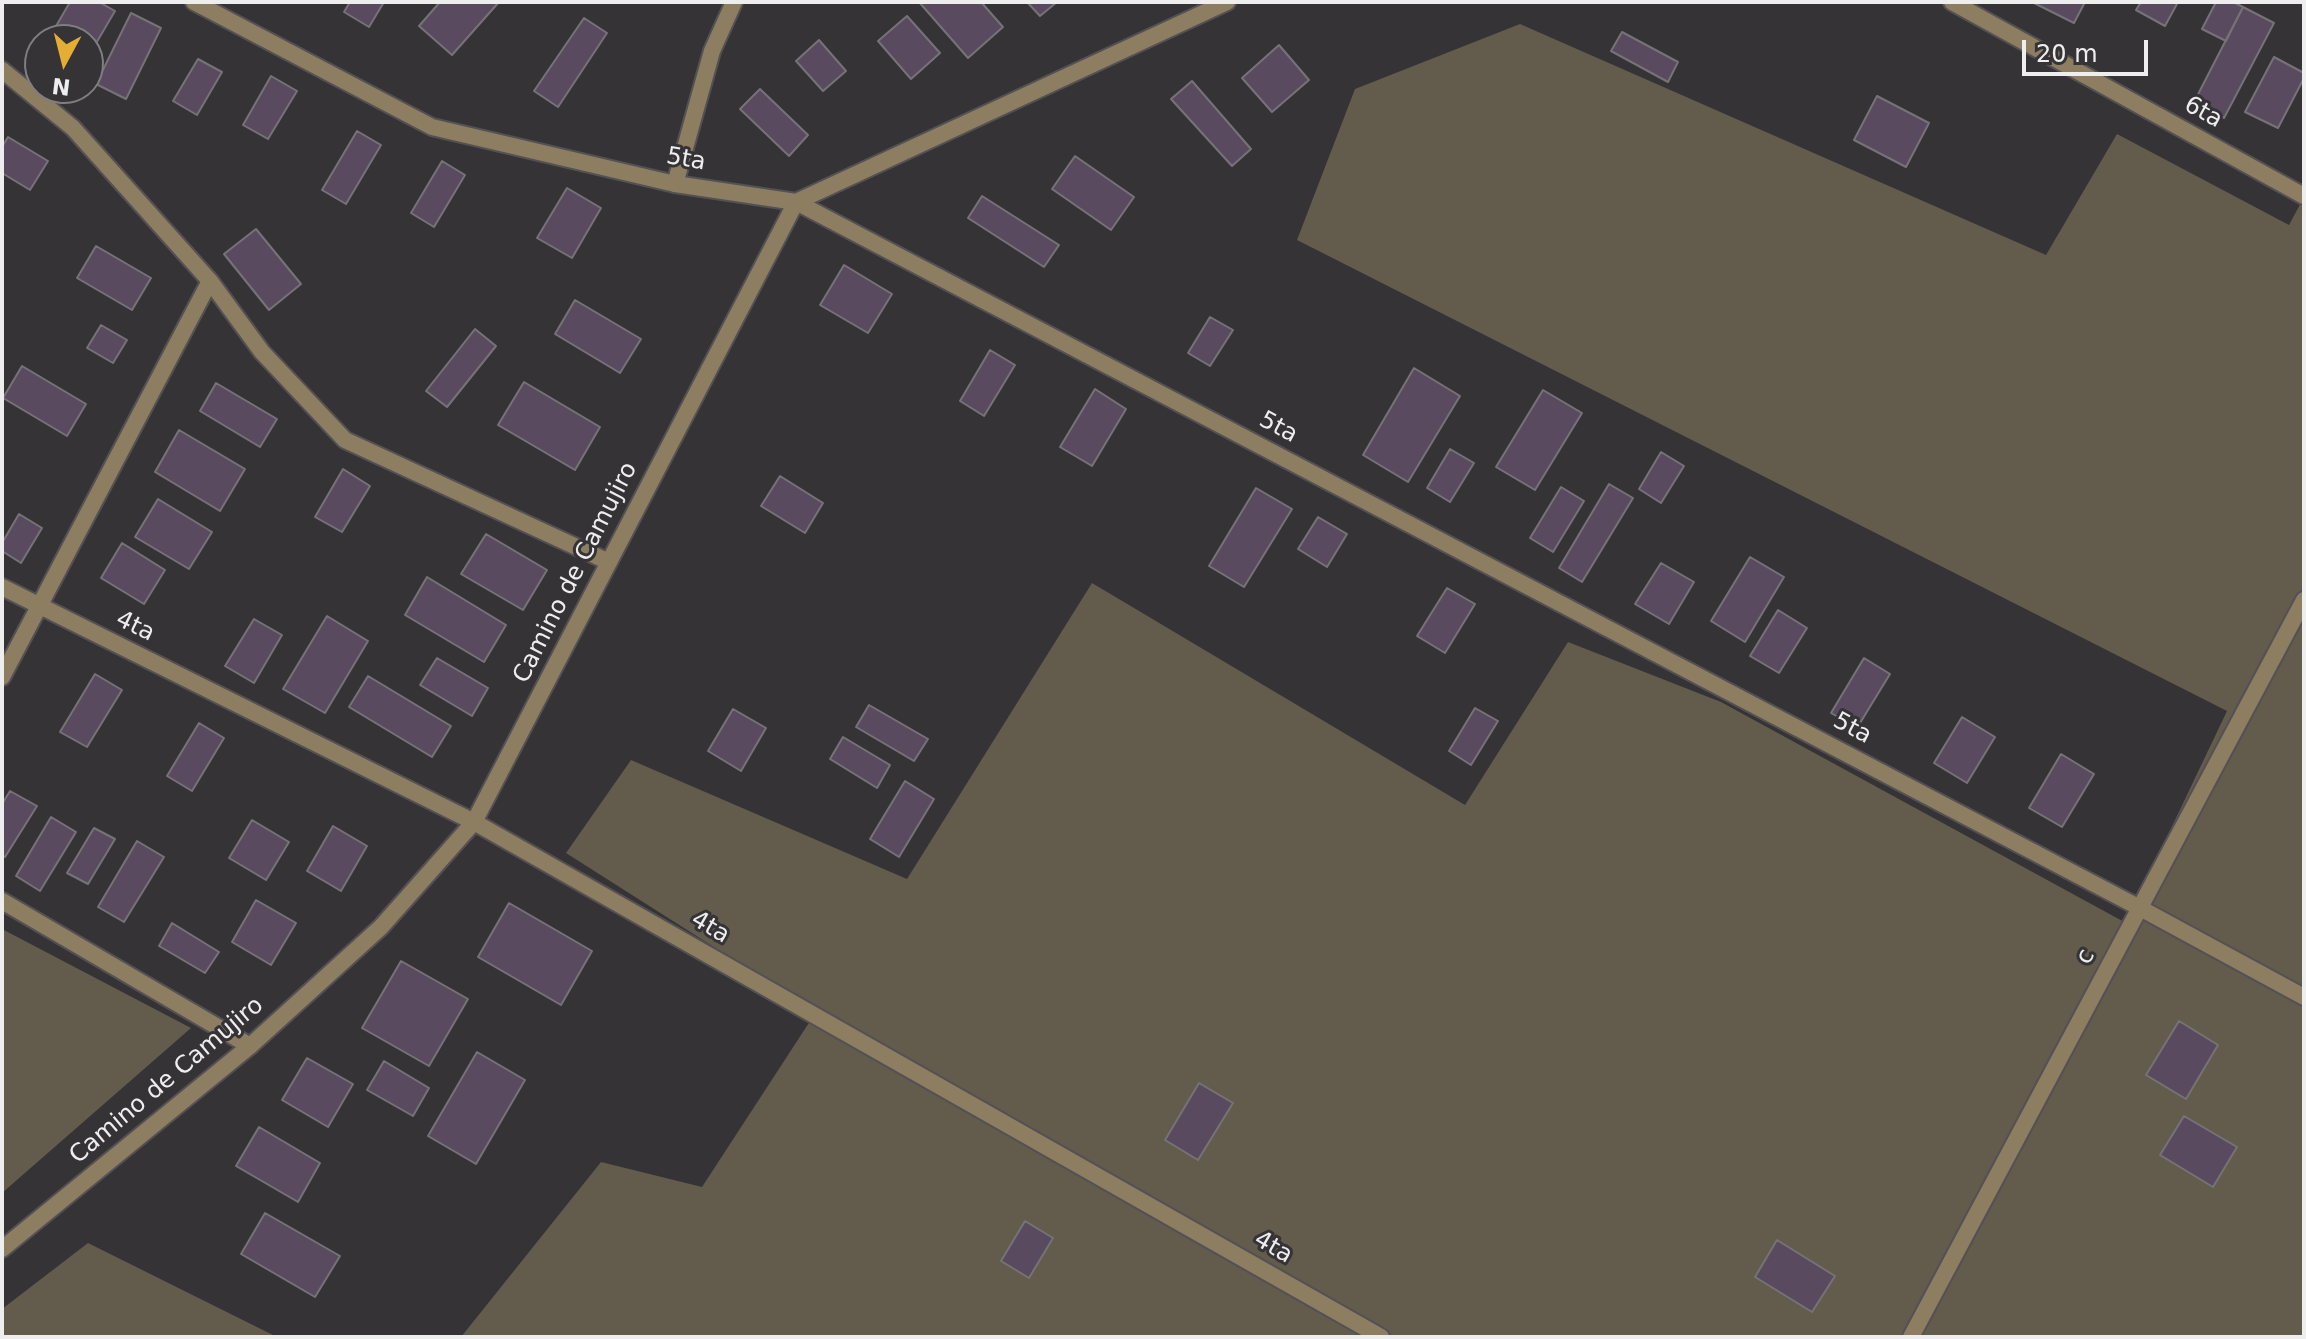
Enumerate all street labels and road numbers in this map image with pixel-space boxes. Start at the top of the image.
street label: 6ta [2179,91,2227,135]
street label: 5ta [664,142,708,178]
street label: 5ta [1254,406,1302,450]
street label: Camino de Camujiro [508,458,644,688]
street label: 4ta [111,605,159,649]
street label: 5ta [1828,707,1876,751]
street label: 4ta [686,906,734,950]
street label: c [2070,944,2102,970]
street label: Camino de Camujiro [64,992,270,1170]
street label: 4ta [1249,1226,1297,1270]

